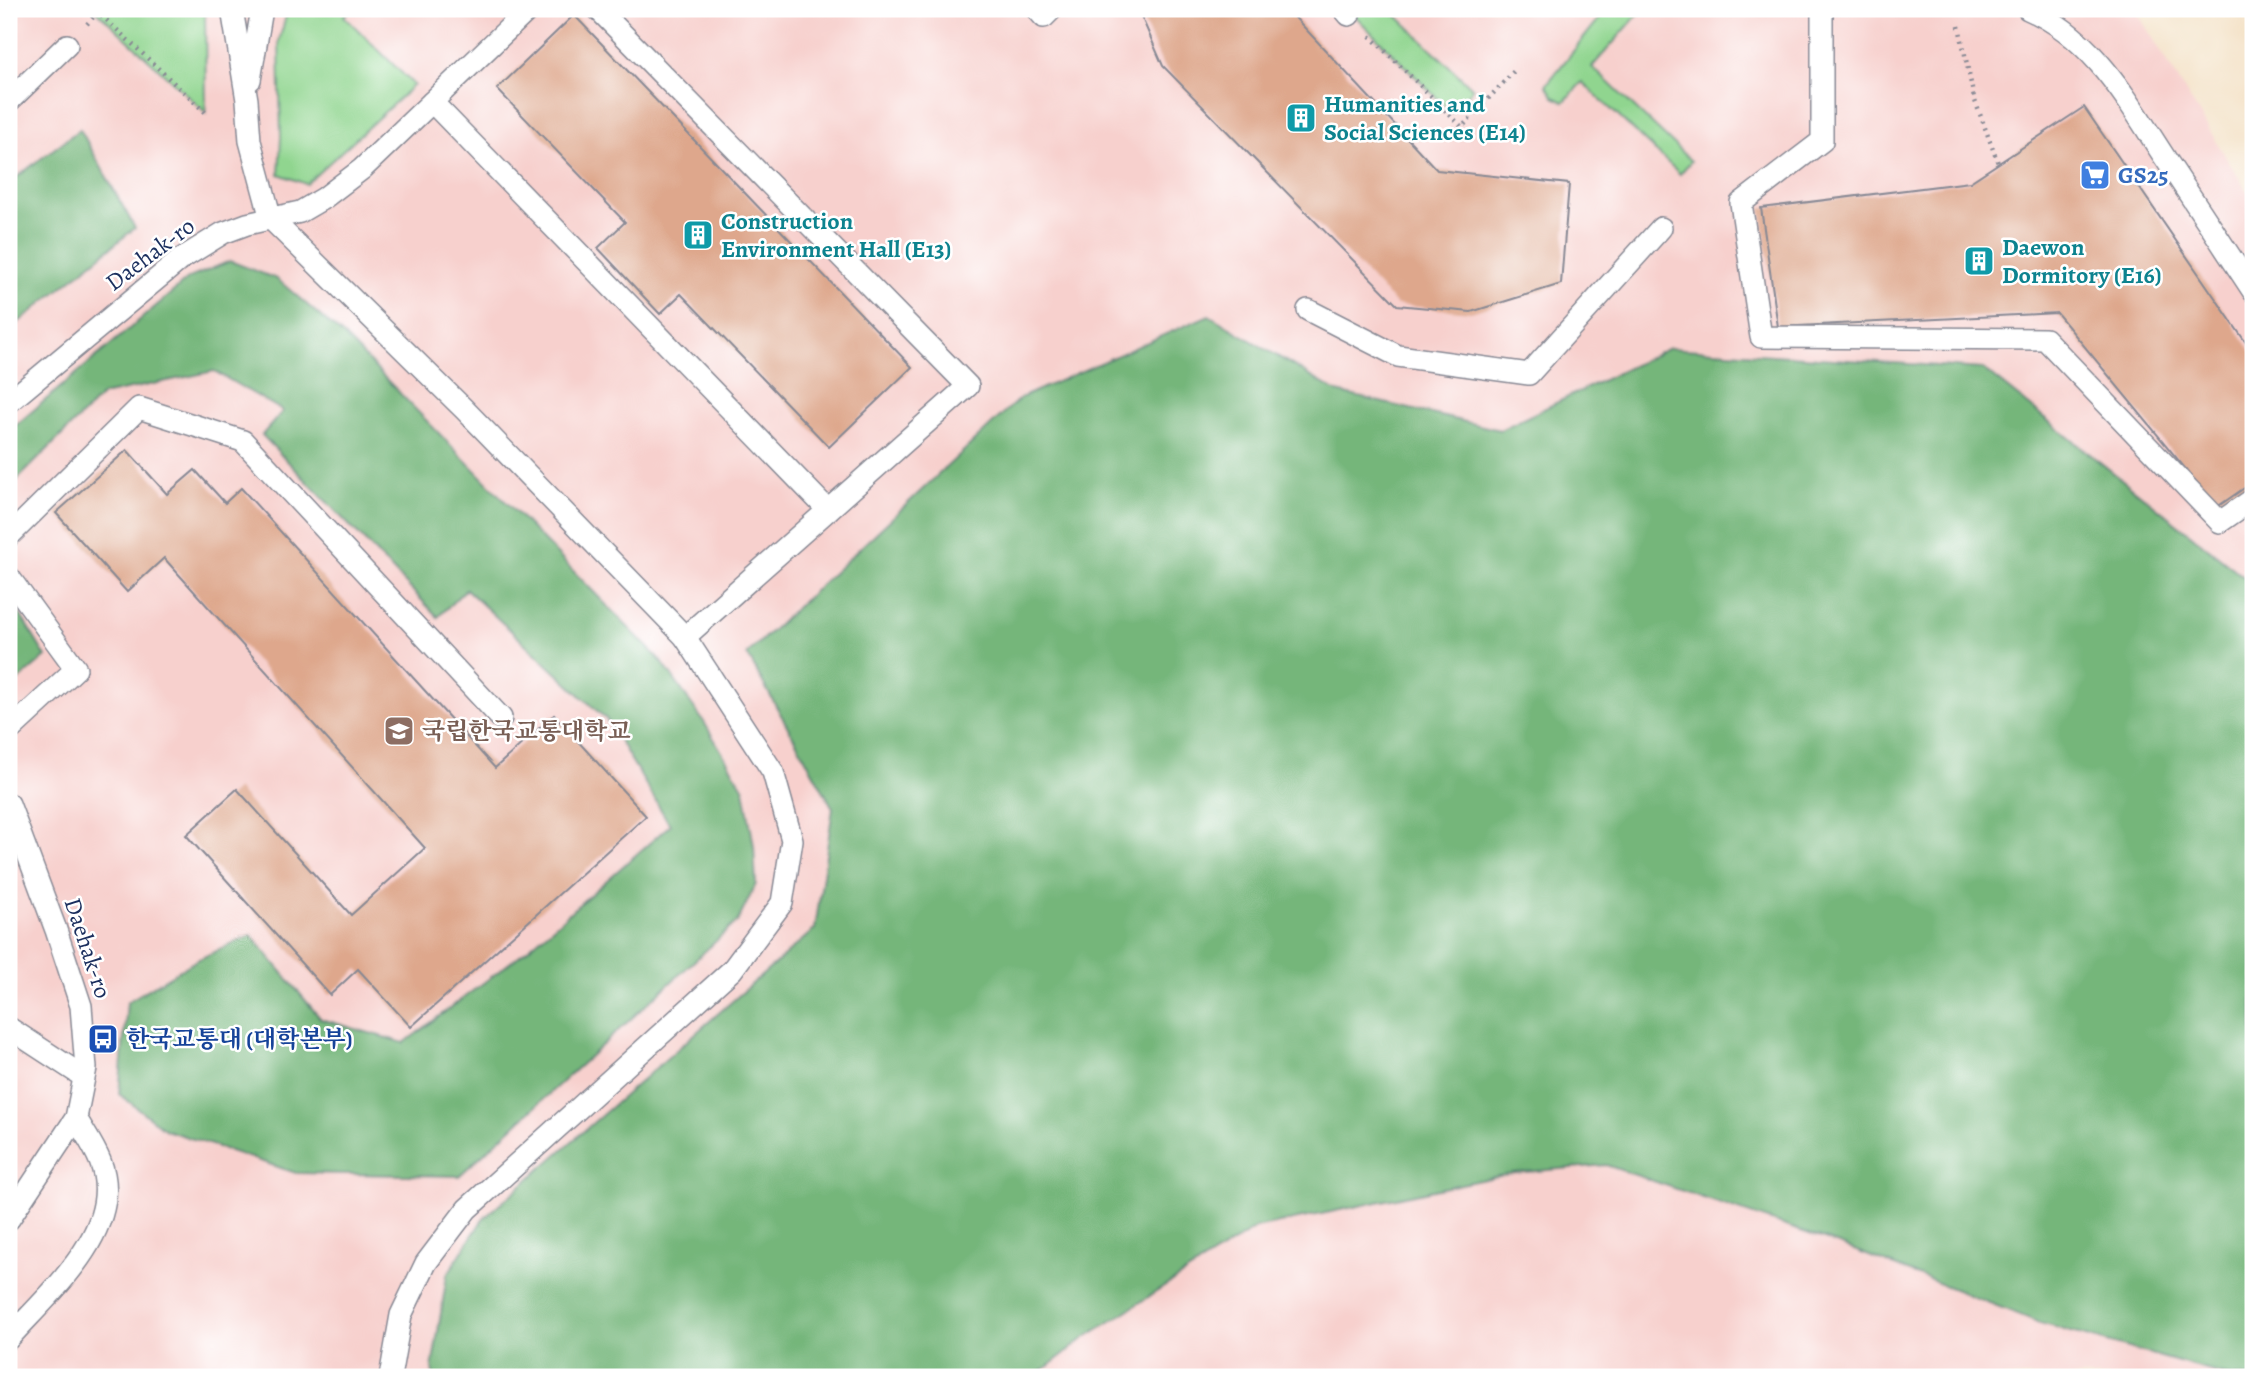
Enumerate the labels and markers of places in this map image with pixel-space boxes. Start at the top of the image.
place label: Humanities and Social Sciences (E14) [1324,88,1526,148]
building icon: Humanities and Social Sciences (E14) [1284,101,1318,135]
supermarket icon: GS25 [2078,158,2112,192]
place label: GS25 [2118,159,2168,191]
place label: Construction Environment Hall (E13) [721,205,952,265]
building icon: Construction Environment Hall (E13) [681,218,715,252]
place label: Daewon Dormitory (E16) [2002,231,2162,291]
building icon: Daewon Dormitory (E16) [1962,244,1996,278]
school or university icon: 국립한국교통대학교 [382,714,416,748]
place label: 국립한국교통대학교 [422,715,631,747]
bus stop icon: 한국교통대 (대학본부) [86,1022,120,1056]
place label: 한국교통대 (대학본부) [126,1023,353,1055]

